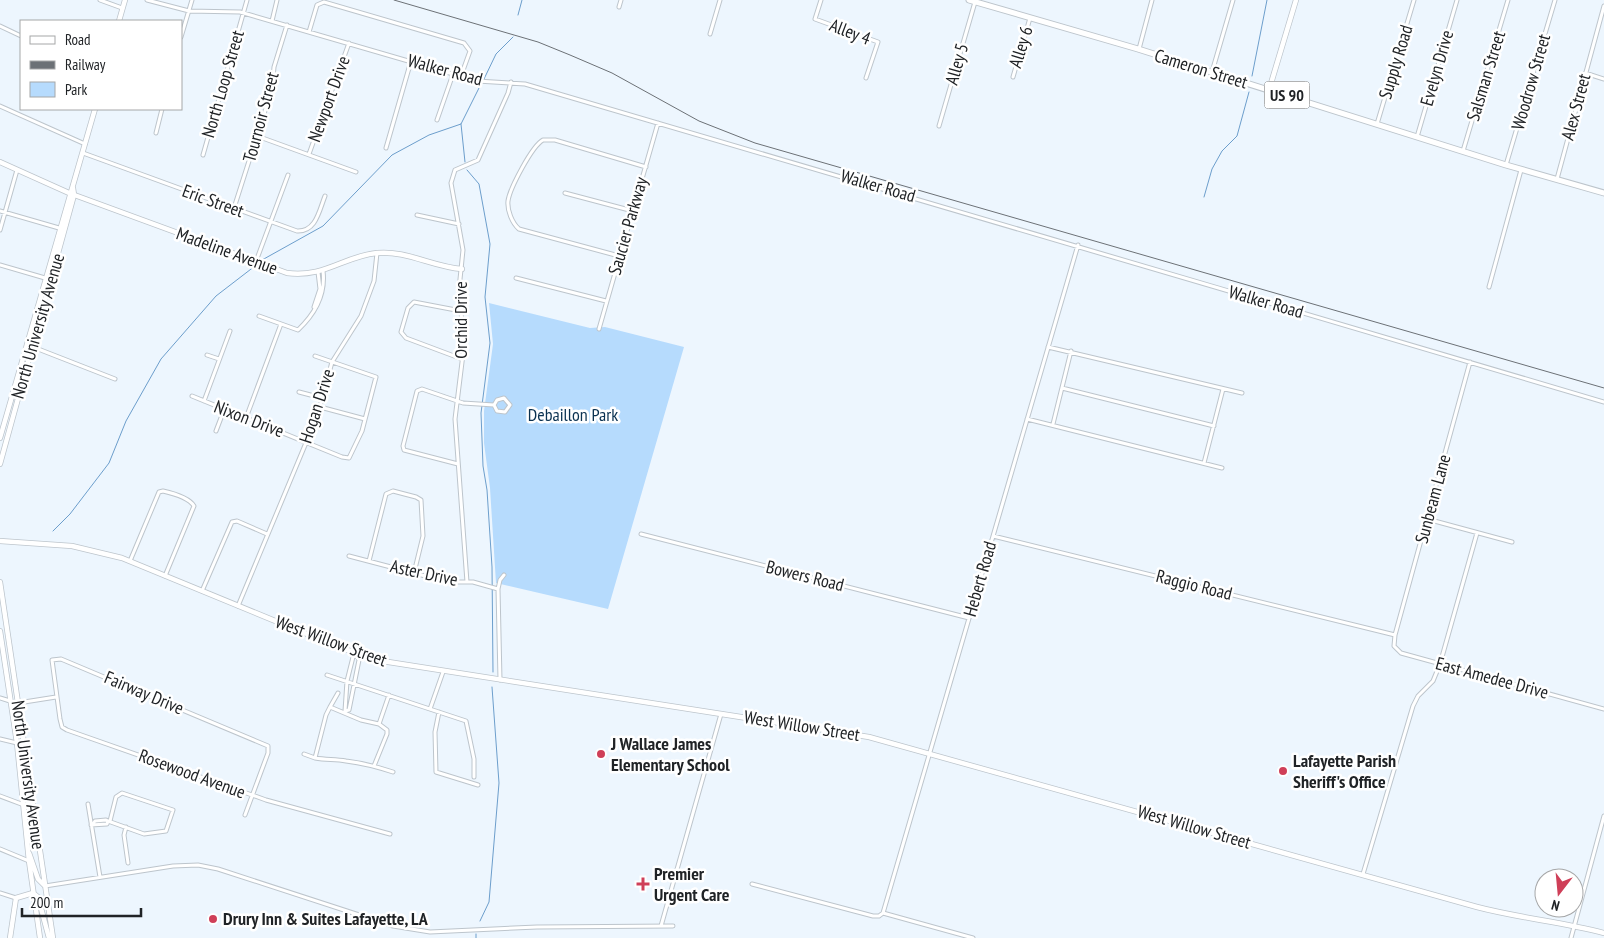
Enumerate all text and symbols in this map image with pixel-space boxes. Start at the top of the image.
street label: Alley 4 [826,13,874,50]
legend [20,20,182,110]
street label: Supply Road [1373,22,1418,102]
street label: Alley 6 [1003,23,1038,70]
street label: North Loop Street [196,27,249,140]
street label: Evelyn Drive [1415,27,1458,108]
street label: Salsman Street [1461,28,1510,124]
text: Road [65,30,91,49]
street label: Woodrow Street [1506,31,1555,132]
street label: Alley 5 [940,40,973,87]
street label: Cameron Street [1152,43,1250,94]
street label: Walker Road [405,48,485,91]
street label: Newport Drive [302,53,355,145]
text: Railway [65,55,106,74]
street label: Tournoir Street [237,69,284,164]
street label: Alex Street [1556,71,1595,143]
text: Park [65,80,87,99]
road number: US 90 [1264,82,1310,108]
street label: Walker Road [838,164,918,207]
street label: Saucier Parkway [603,174,652,277]
street label: Eric Street [179,179,247,222]
street label: Madeline Avenue [173,222,281,279]
street label: North University Avenue [6,251,69,401]
street label: Walker Road [1226,280,1306,323]
street label: Orchid Drive [449,281,472,359]
street label: Hogan Drive [294,366,339,446]
street label: Nixon Drive [211,395,287,442]
park label: Debaillon Park [528,403,618,426]
street label: Sunbeam Lane [1410,452,1455,546]
street label: Hebert Road [958,539,1001,619]
street label: Aster Drive [388,554,460,591]
street label: Bowers Road [764,555,846,596]
street label: Raggio Road [1154,564,1235,605]
street label: West Willow Street [272,610,390,671]
street label: East Amedee Drive [1433,651,1551,704]
street label: Fairway Drive [101,666,187,720]
street label: North University Avenue [7,699,50,851]
street label: West Willow Street [743,705,862,746]
place label: J Wallace James Elementary School [610,732,730,776]
street label: Rosewood Avenue [136,744,249,803]
marker: J Wallace James Elementary School [595,748,607,760]
place label: Lafayette Parish Sheriff's Office [1293,749,1396,793]
marker: Lafayette Parish Sheriff's Office [1277,765,1289,777]
street label: West Willow Street [1135,799,1253,854]
place label: Premier Urgent Care [654,862,730,906]
north arrow [1534,868,1584,918]
marker: Premier Urgent Care [636,877,650,891]
scale bar [22,886,141,918]
text: 200 m [30,893,63,912]
text: N [1549,896,1562,915]
place label: Drury Inn & Suites Lafayette, LA [223,907,429,930]
marker: Drury Inn & Suites Lafayette, LA [207,913,219,925]

